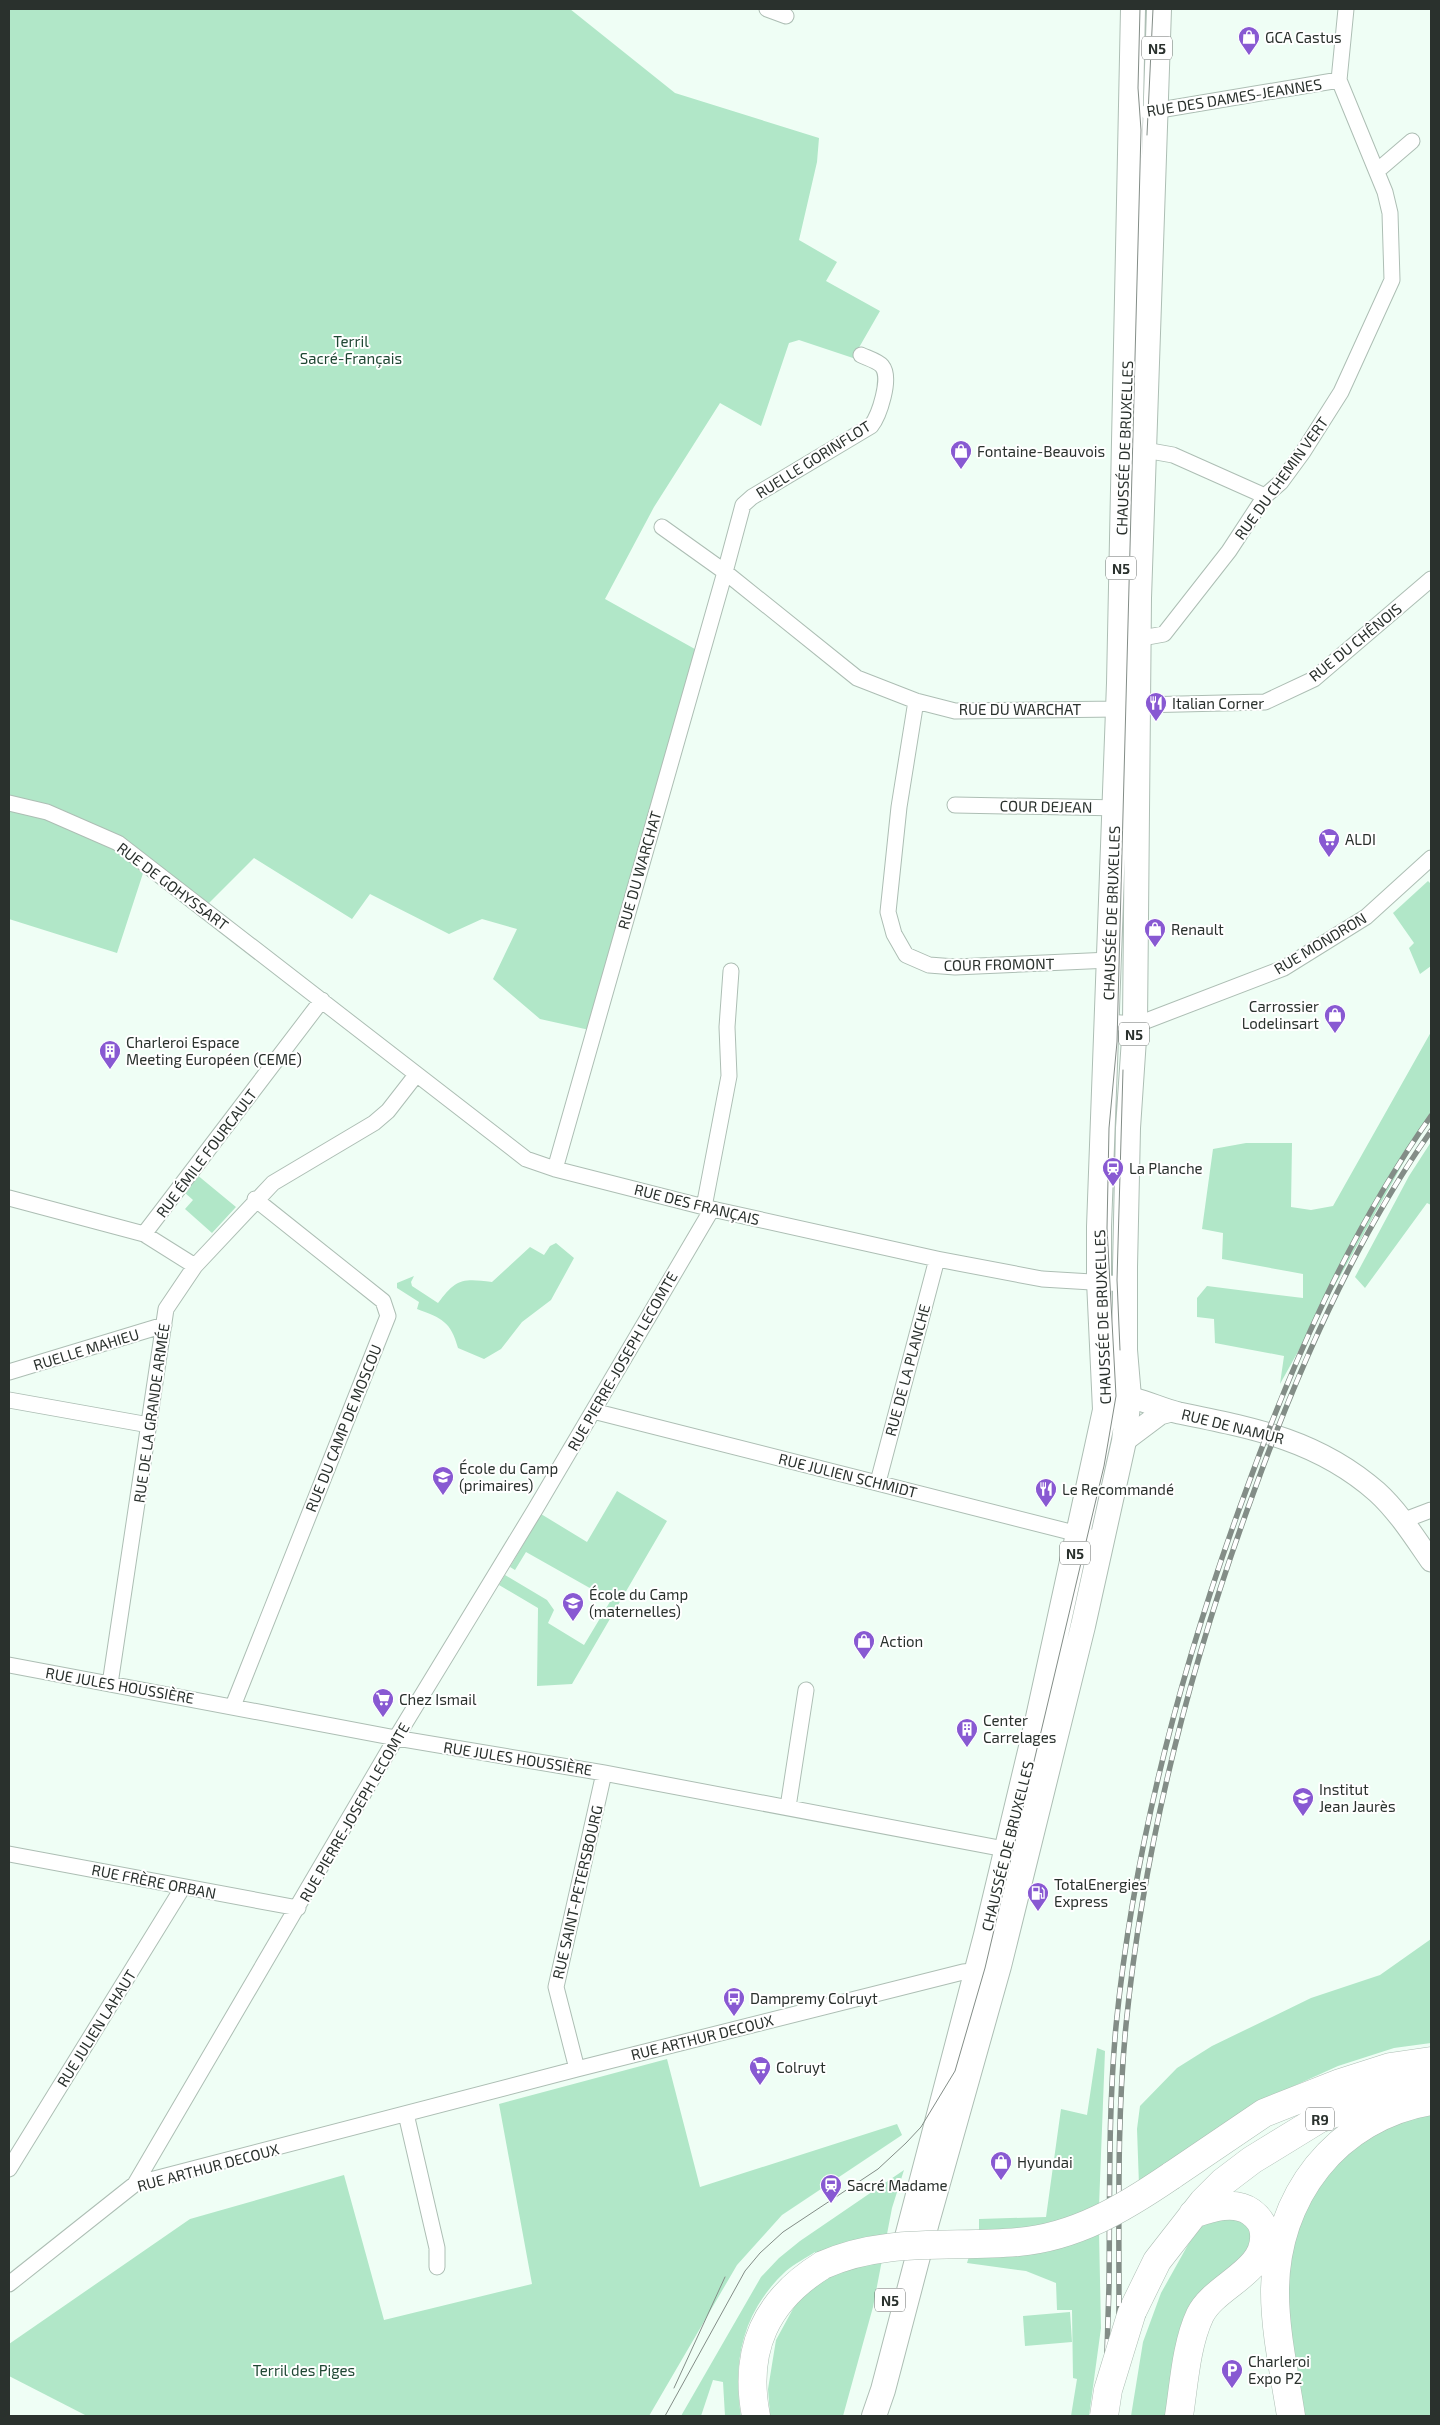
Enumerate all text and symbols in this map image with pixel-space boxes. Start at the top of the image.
shop icon: GCA Castus [1237,25,1261,56]
place label: GCA Castus [1265,28,1342,46]
road number: N5 [1142,36,1172,59]
street label: RUE DES DAMES-JEANNES [1145,74,1323,120]
park label: Terril Sacré-Français [300,332,402,368]
street label: CHAUSSÉE DE BRUXELLES [1112,360,1136,536]
street label: RUE DU CHEMIN VERT [1230,413,1332,543]
street label: RUELLE GORINFLOT [752,416,874,502]
shop icon: Fontaine-Beauvois [949,439,973,470]
place label: Fontaine-Beauvois [977,442,1105,460]
road number: N5 [1106,556,1136,580]
street label: RUE DU CHÊNOIS [1305,599,1405,685]
restaurant icon: Italian Corner [1144,691,1168,722]
place label: Italian Corner [1172,694,1264,712]
street label: RUE DU WARCHAT [959,700,1081,718]
street label: COUR DEJEAN [999,796,1093,816]
street label: RUE DU WARCHAT [613,808,665,931]
street label: CHAUSSÉE DE BRUXELLES [1099,825,1123,1001]
supermarket icon: ALDI [1317,827,1341,858]
place label: ALDI [1345,830,1376,848]
street label: RUE DE GOHYSSART [114,838,232,934]
street label: RUE MONDRON [1271,908,1369,978]
shop icon: Renault [1143,917,1167,948]
place label: Renault [1171,920,1224,938]
street label: COUR FROMONT [943,954,1055,974]
place label: Carrossier Lodelinsart [1242,997,1319,1032]
shop icon: Carrossier Lodelinsart [1323,1003,1347,1034]
road number: N5 [1119,1022,1149,1046]
place label: Charleroi Espace Meeting Européen (CEME) [126,1033,302,1068]
building icon: Charleroi Espace Meeting Européen (CEME) [98,1039,122,1070]
street label: RUE ÉMILE FOURCAULT [152,1085,260,1221]
station icon: La Planche [1101,1156,1125,1187]
place label: La Planche [1129,1159,1203,1177]
street label: RUE DES FRANÇAIS [632,1180,762,1229]
street label: CHAUSSÉE DE BRUXELLES [1090,1229,1114,1405]
street label: RUE PIERRE-JOSEPH LECOMTE [563,1268,681,1454]
street label: RUE DE LA PLANCHE [881,1302,933,1438]
street label: RUE DE LA GRANDE ARMÉE [129,1322,173,1504]
street label: RUELLE MAHIEU [31,1324,141,1374]
street label: RUE DU CAMP DE MOSCOU [301,1342,385,1514]
street label: RUE DE NAMUR [1180,1405,1286,1447]
street label: RUE JULIEN SCHMIDT [777,1449,919,1501]
place label: École du Camp (primaires) [459,1459,558,1494]
school or university icon: École du Camp (primaires) [431,1465,455,1496]
restaurant icon: Le Recommandé [1034,1477,1058,1508]
place label: Le Recommandé [1062,1480,1174,1498]
road number: N5 [1060,1542,1090,1565]
place label: École du Camp (maternelles) [589,1585,688,1620]
school or university icon: École du Camp (maternelles) [561,1591,585,1622]
shop icon: Action [852,1629,876,1660]
place label: Action [880,1632,923,1650]
street label: RUE JULES HOUSSIÈRE [44,1663,196,1707]
supermarket icon: Chez Ismail [371,1687,395,1718]
place label: Chez Ismail [399,1690,477,1708]
place label: Center Carrelages [983,1711,1056,1746]
building icon: Center Carrelages [955,1717,979,1748]
street label: RUE PIERRE-JOSEPH LECOMTE [295,1719,413,1905]
street label: RUE JULES HOUSSIÈRE [442,1737,594,1779]
street label: CHAUSSÉE DE BRUXELLES [977,1759,1037,1933]
place label: Institut Jean Jaurès [1319,1780,1396,1815]
school or university icon: Institut Jean Jaurès [1291,1786,1315,1817]
street label: RUE SAINT-PETERSBOURG [548,1803,606,1981]
street label: RUE FRÈRE ORBAN [90,1860,218,1902]
place label: TotalEnergies Express [1054,1875,1147,1910]
fuel station icon: TotalEnergies Express [1026,1881,1050,1912]
street label: RUE JULIEN LAHAUT [53,1966,139,2090]
bus stop icon: Dampremy Colruyt [722,1986,746,2017]
place label: Dampremy Colruyt [750,1989,878,2007]
street label: RUE ARTHUR DECOUX [629,2011,775,2063]
supermarket icon: Colruyt [748,2055,772,2086]
place label: Colruyt [776,2058,826,2076]
road number: R9 [1306,2108,1334,2130]
street label: RUE ARTHUR DECOUX [135,2139,281,2195]
shop icon: Hyundai [989,2150,1013,2181]
place label: Hyundai [1017,2153,1073,2171]
station icon: Sacré Madame [819,2173,843,2204]
place label: Sacré Madame [847,2176,948,2194]
road number: N5 [875,2288,905,2312]
place label: Charleroi Expo P2 [1248,2352,1310,2387]
parking icon: Charleroi Expo P2 [1220,2358,1244,2389]
park label: Terril des Piges [253,2361,355,2379]

